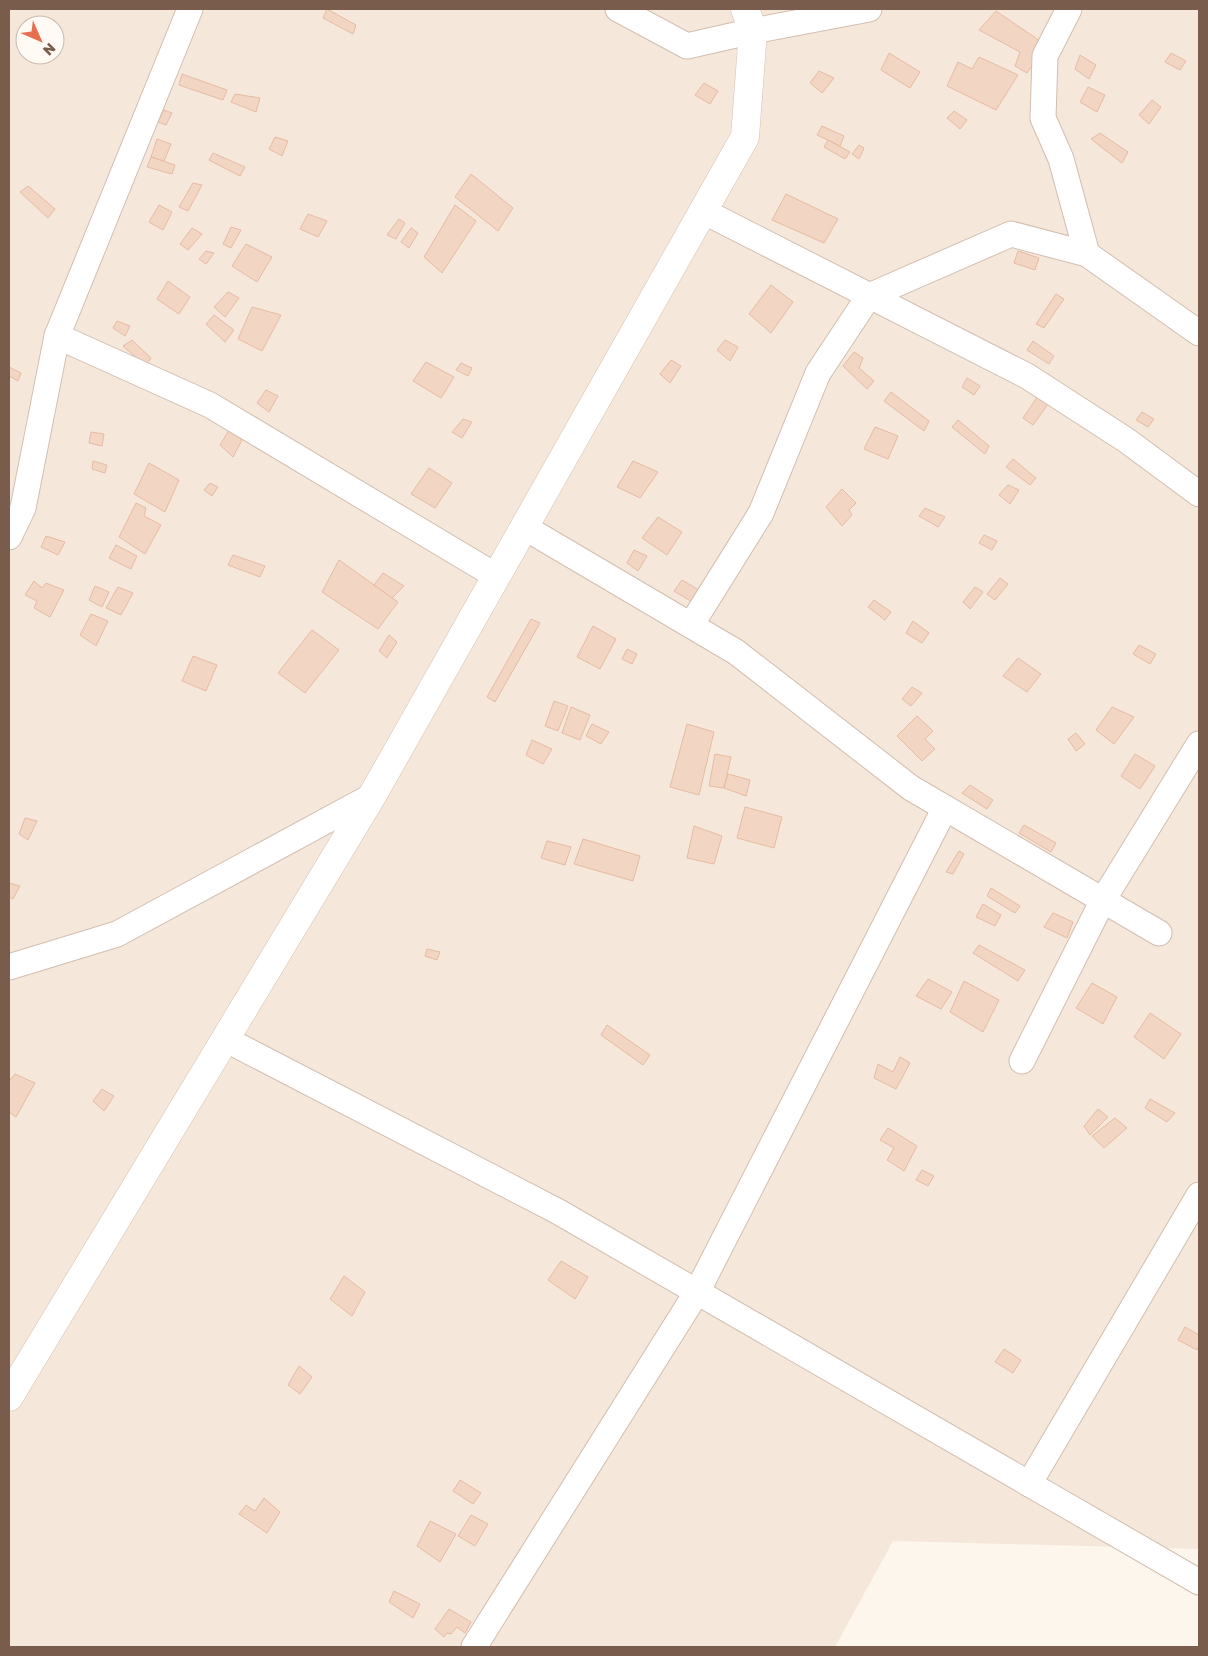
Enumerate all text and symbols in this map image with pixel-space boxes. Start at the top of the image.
north arrow [15,15,65,65]
text: N [40,40,59,59]

